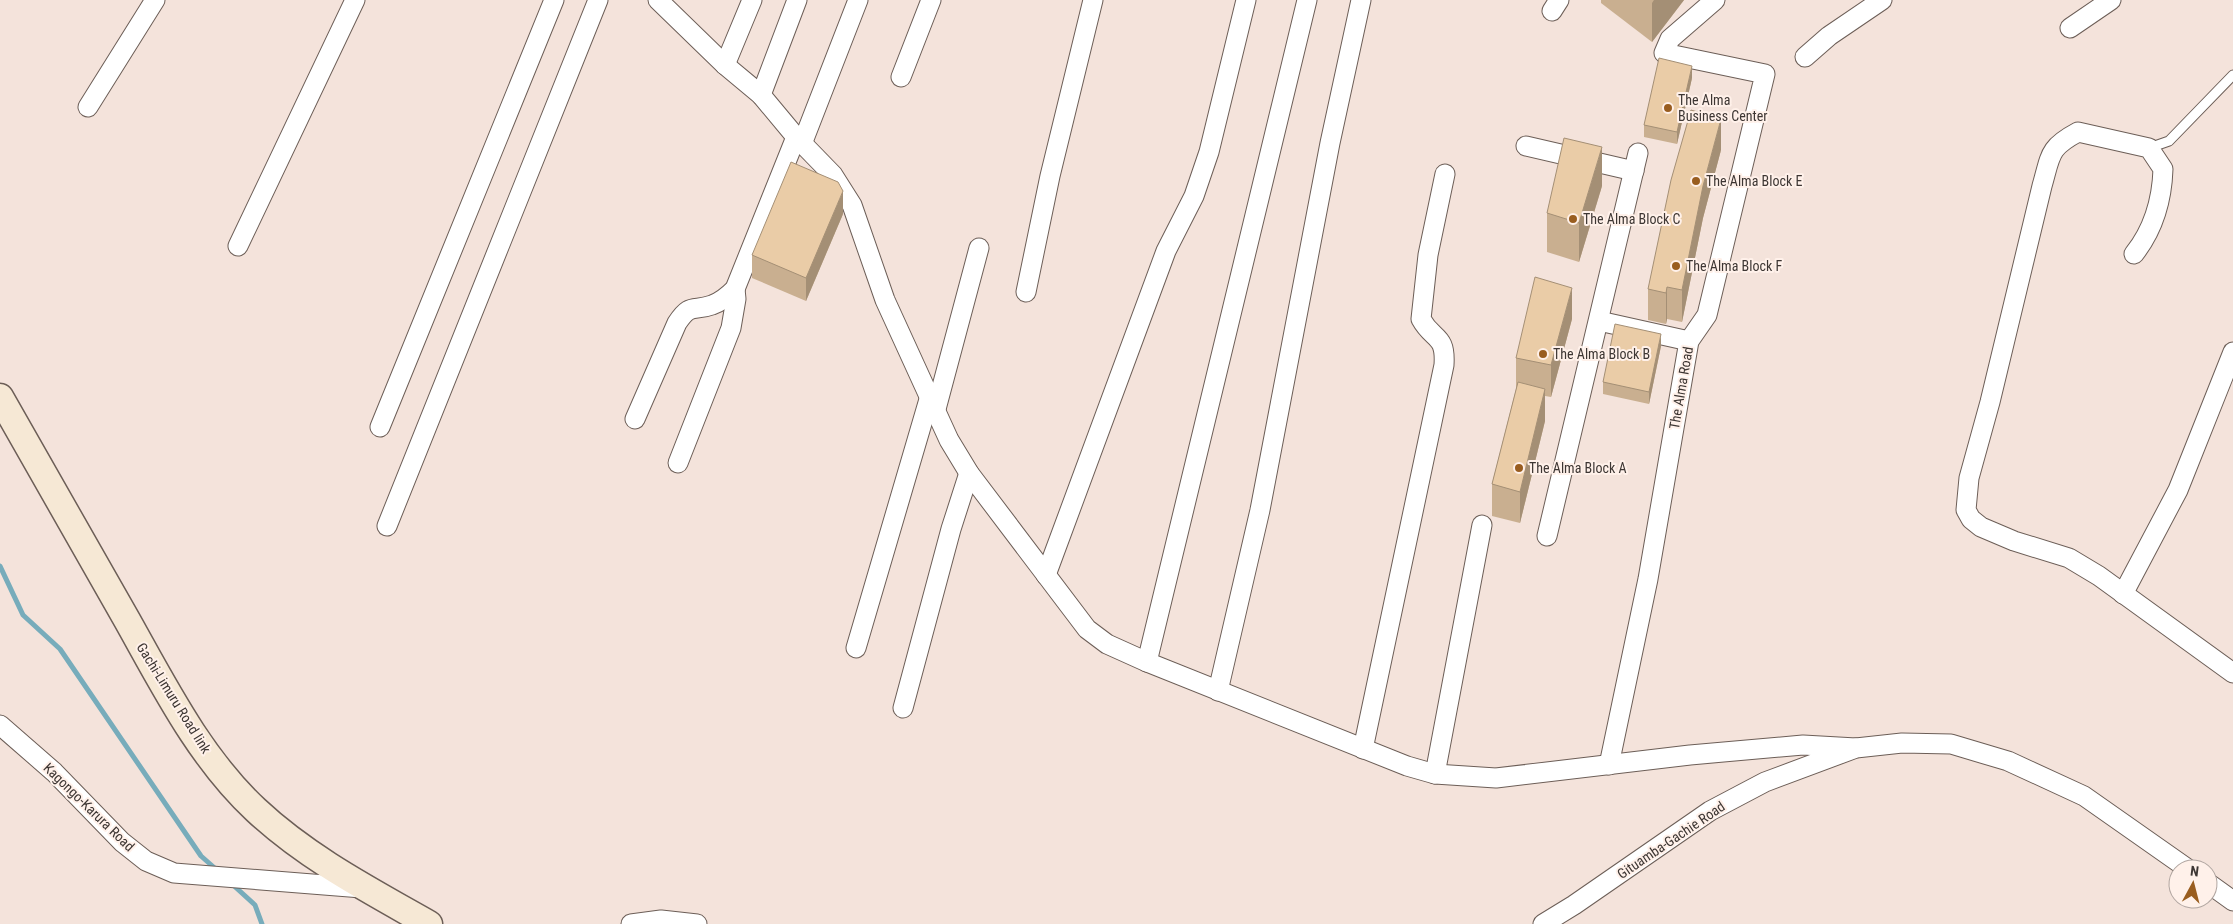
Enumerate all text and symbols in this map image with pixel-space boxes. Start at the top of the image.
place label: The Alma Business Center [1678,92,1768,124]
marker: The Alma Business Center [1662,102,1674,114]
place label: The Alma Block E [1706,173,1802,189]
marker: The Alma Block E [1690,175,1702,187]
place label: The Alma Block C [1583,211,1680,227]
marker: The Alma Block C [1567,213,1579,225]
place label: The Alma Block F [1686,258,1782,274]
marker: The Alma Block F [1670,260,1682,272]
street label: The Alma Road [1666,345,1696,431]
place label: The Alma Block B [1553,346,1650,362]
marker: The Alma Block B [1537,348,1549,360]
place label: The Alma Block A [1529,460,1627,476]
marker: The Alma Block A [1513,462,1525,474]
street label: Gachi-Limuru Road link [134,640,215,757]
street label: Kagongo-Karura Road [40,760,138,854]
street label: Gituamba-Gachie Road [1614,798,1728,882]
north arrow [2168,859,2218,909]
text: N [2189,863,2200,880]

